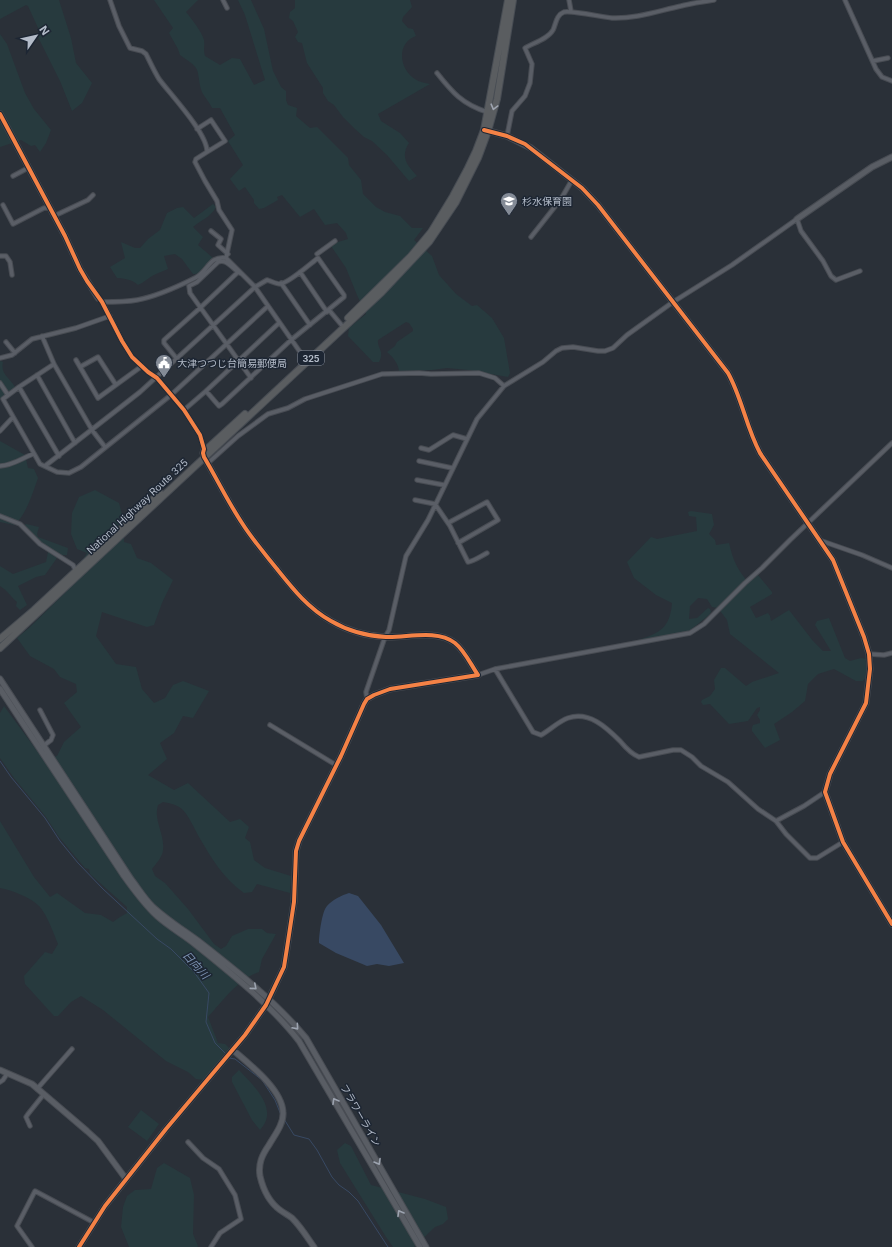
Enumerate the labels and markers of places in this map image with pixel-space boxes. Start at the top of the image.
school or university icon: 杉水保育園 [499,191,519,216]
place label: 杉水保育園 [522,195,572,207]
public building icon: 大津つつじ台簡易郵便局 [154,353,174,378]
place label: 大津つつじ台簡易郵便局 [177,357,287,369]

